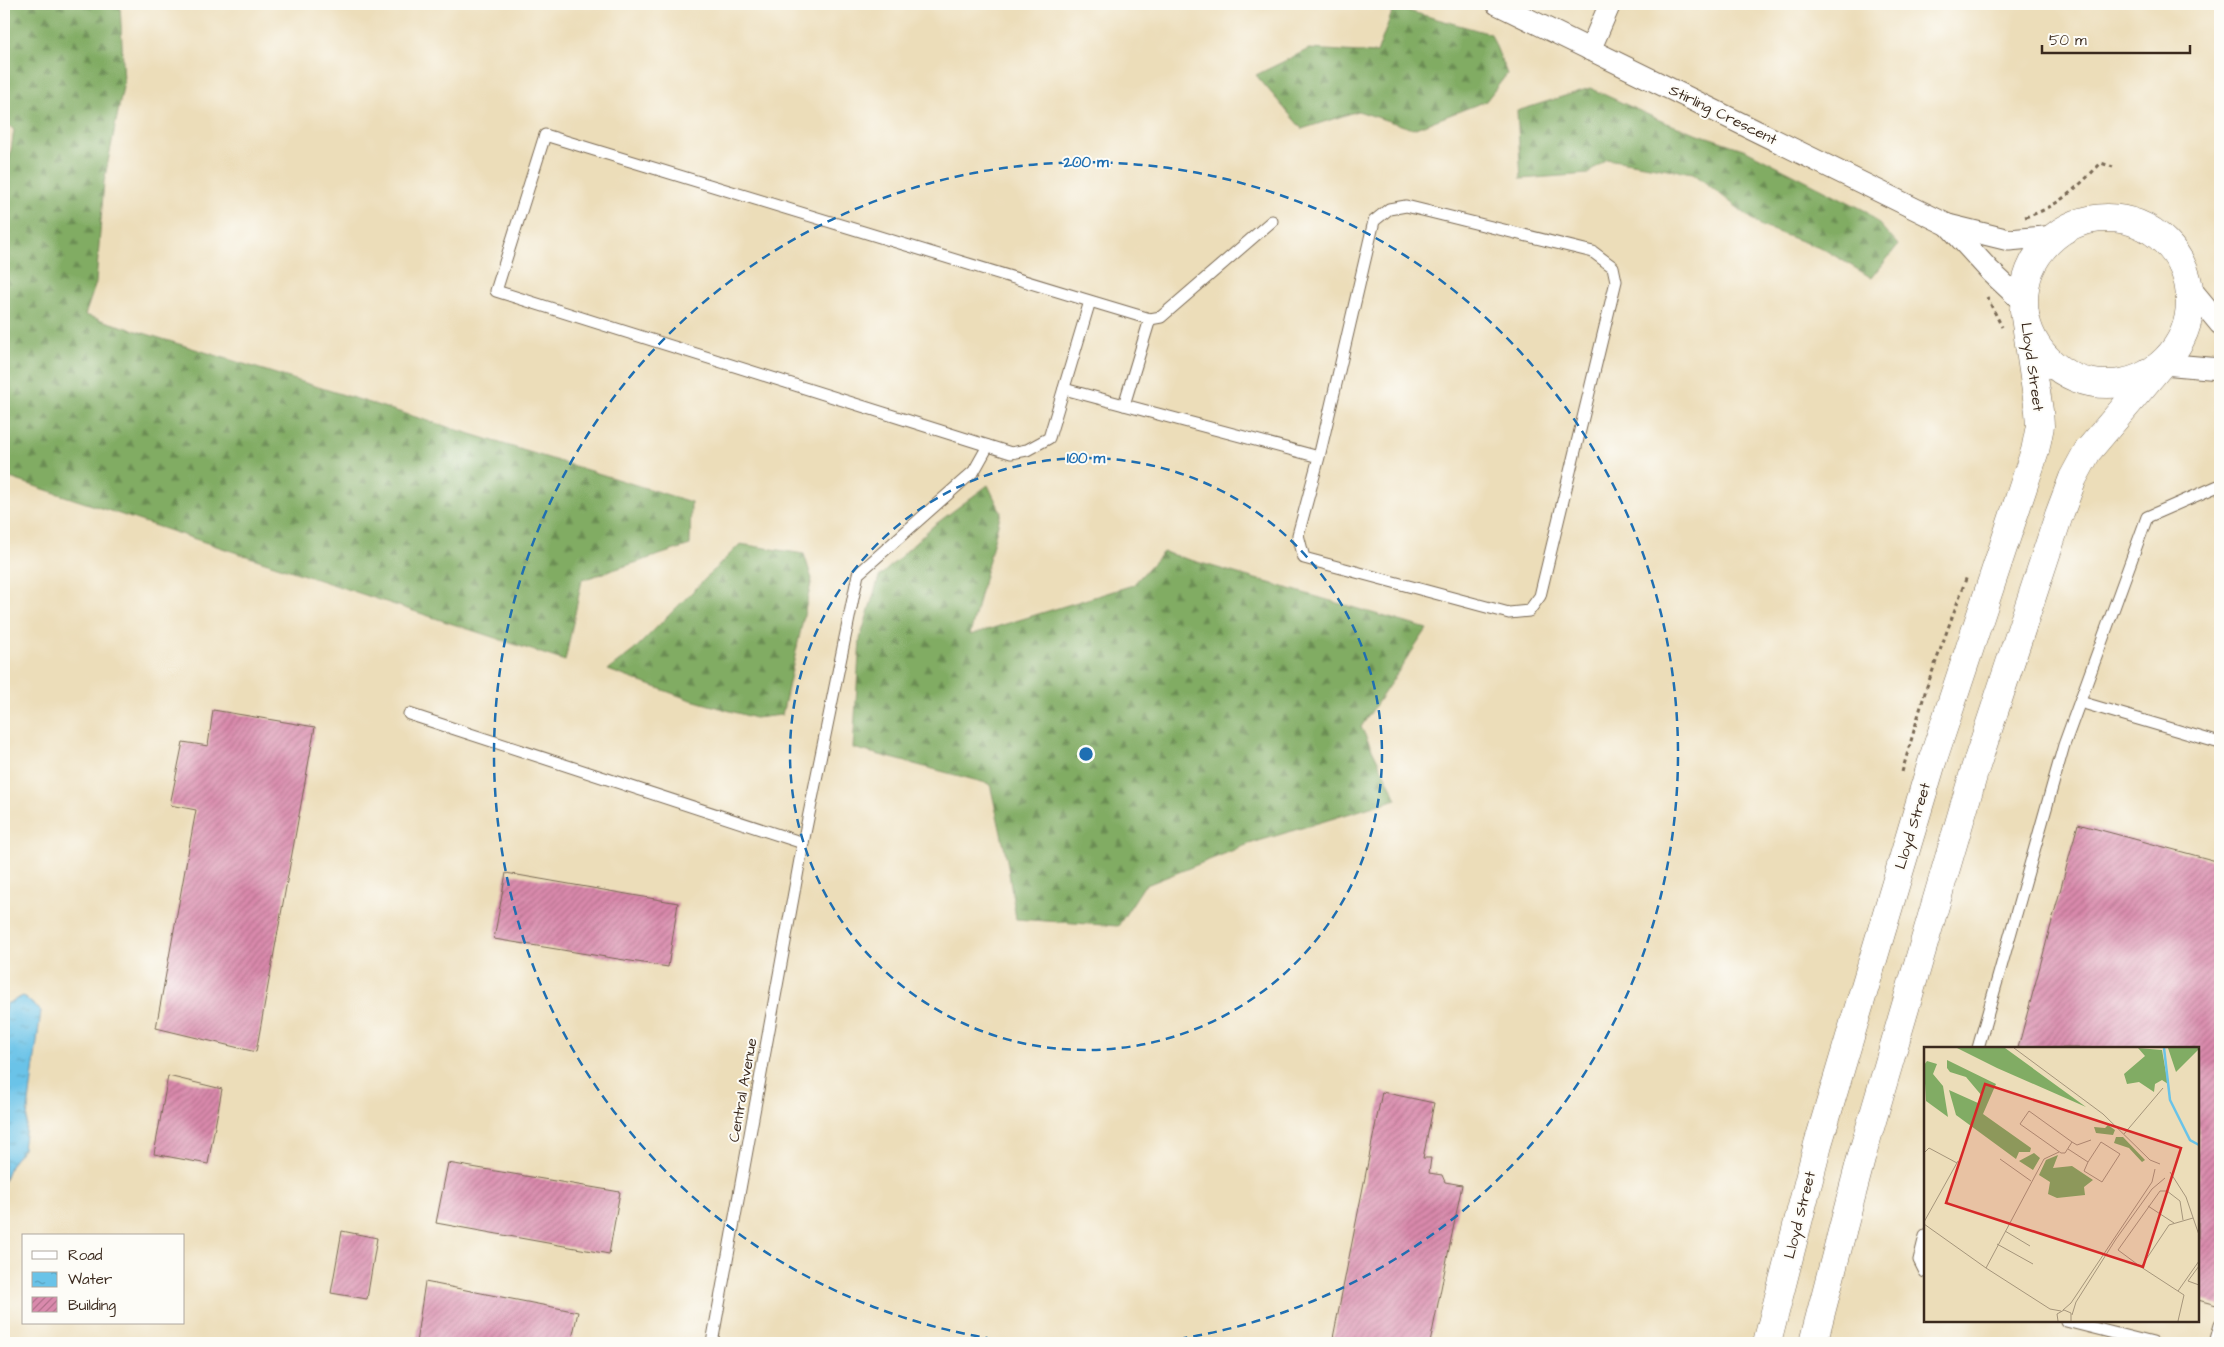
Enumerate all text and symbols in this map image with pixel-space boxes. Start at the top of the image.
scale bar [2042,22,2189,54]
text: 50 m [2049,30,2087,51]
street label: Stirling Crescent [1665,80,1781,151]
text: 200 m [1062,152,1109,173]
street label: Lloyd Street [2014,321,2049,413]
text: 100 m [1067,448,1106,469]
centre of rings [1077,745,1095,763]
street label: Lloyd Street [1890,780,1937,872]
street label: Central Avenue [724,1036,762,1144]
inset map [1924,1047,2199,1322]
street label: Lloyd Street [1779,1169,1822,1261]
legend [22,1234,185,1324]
text: Road [68,1245,103,1266]
text: Water [68,1269,112,1290]
text: Building [68,1295,116,1317]

